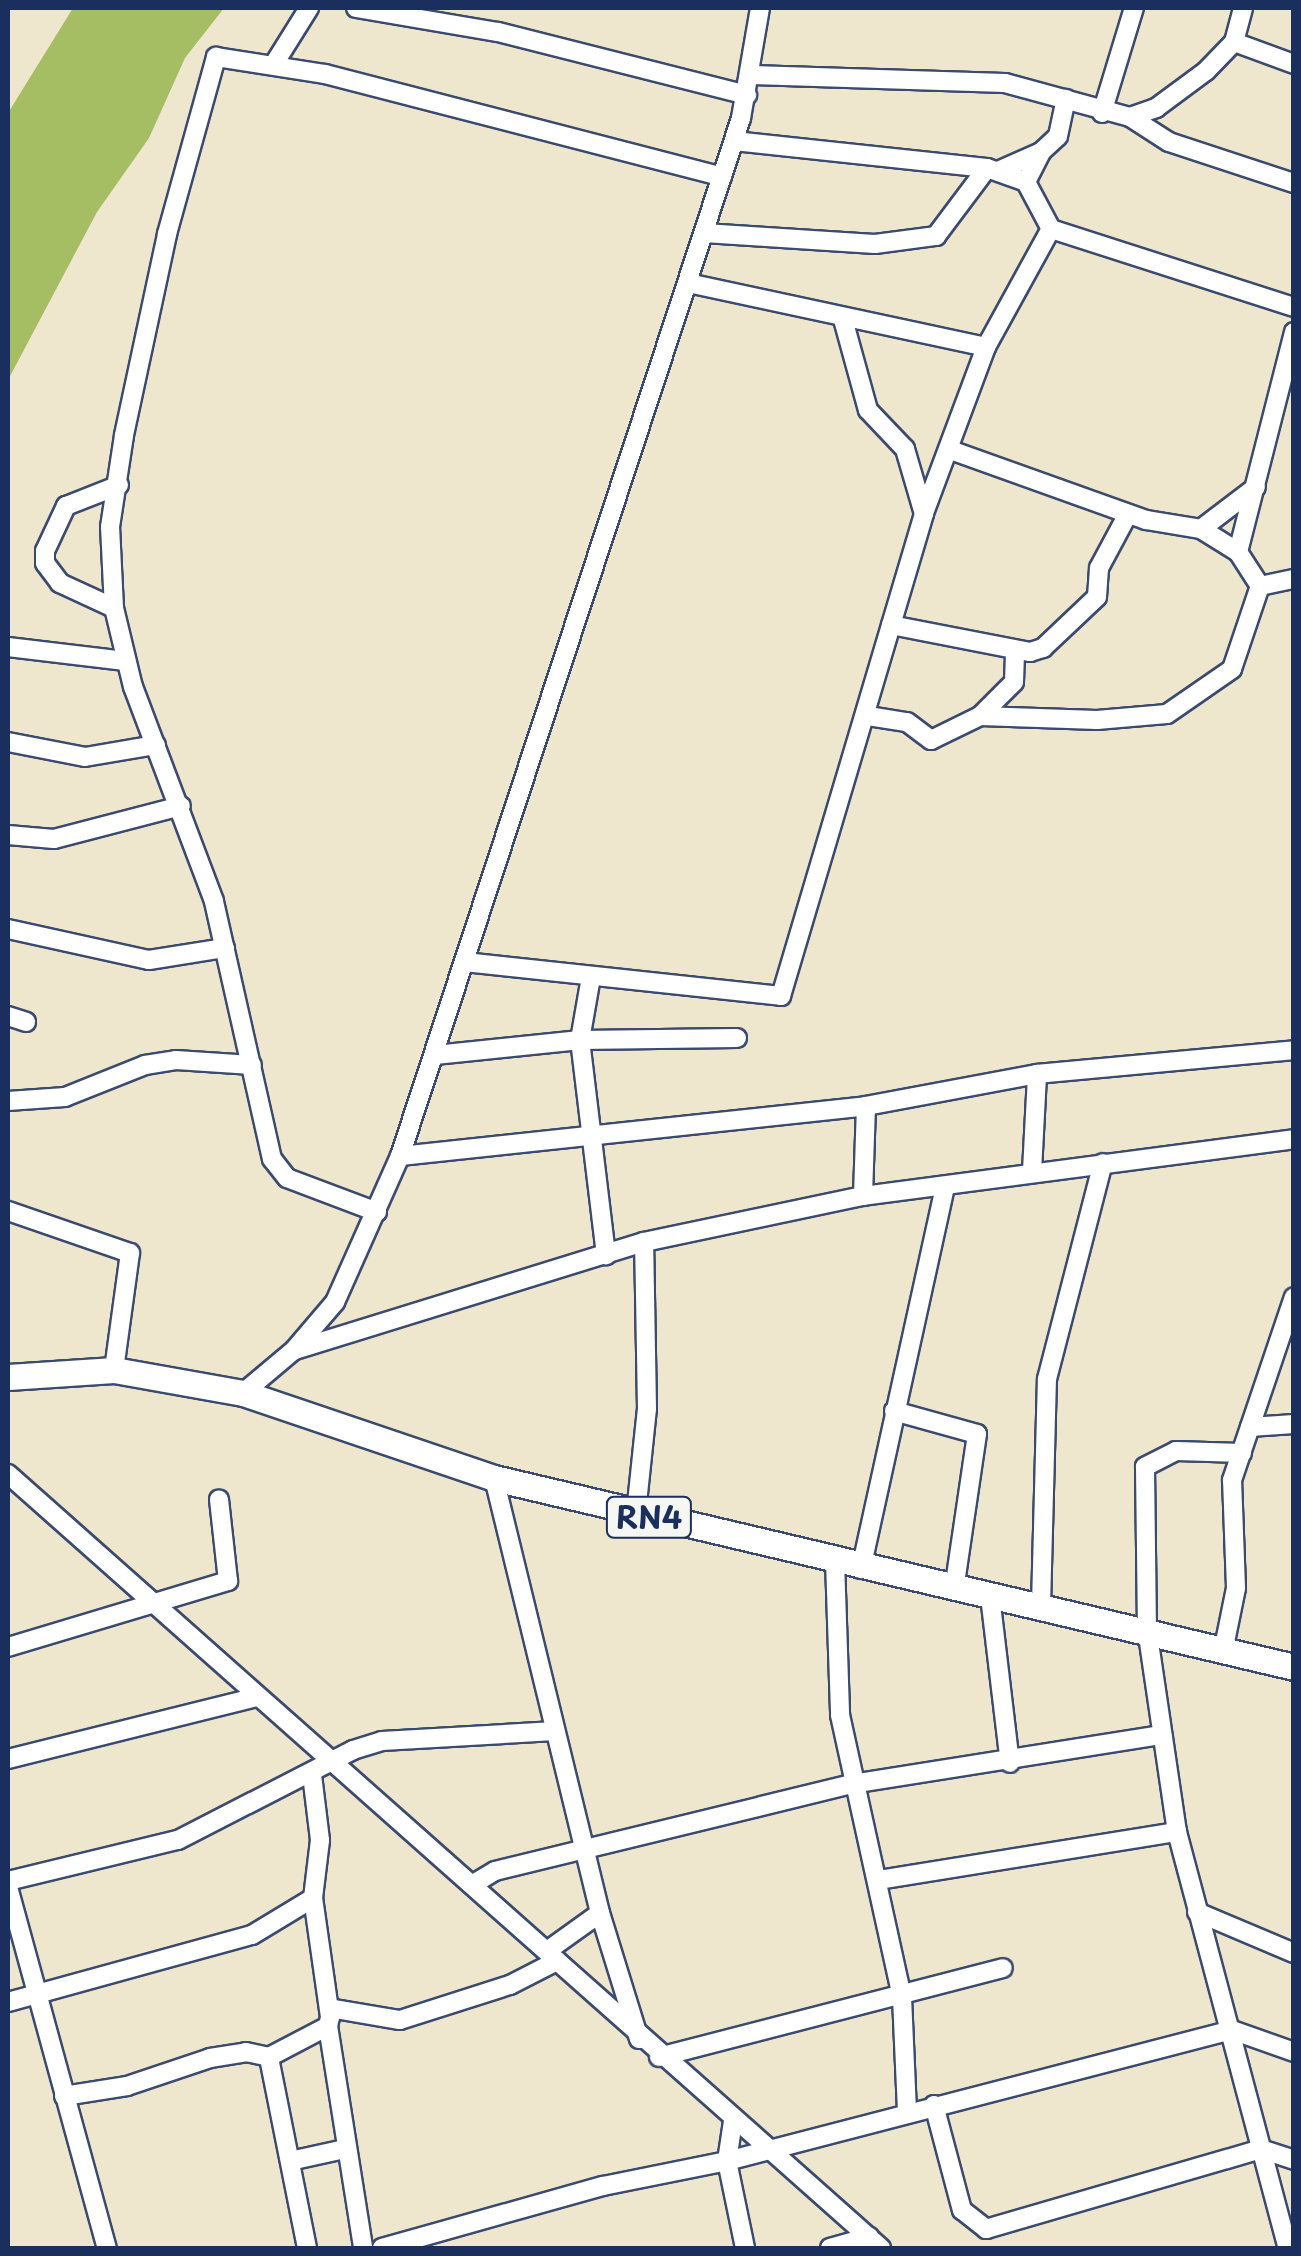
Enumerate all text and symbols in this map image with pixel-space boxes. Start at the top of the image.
road number: RN4 [604,1492,694,1542]

